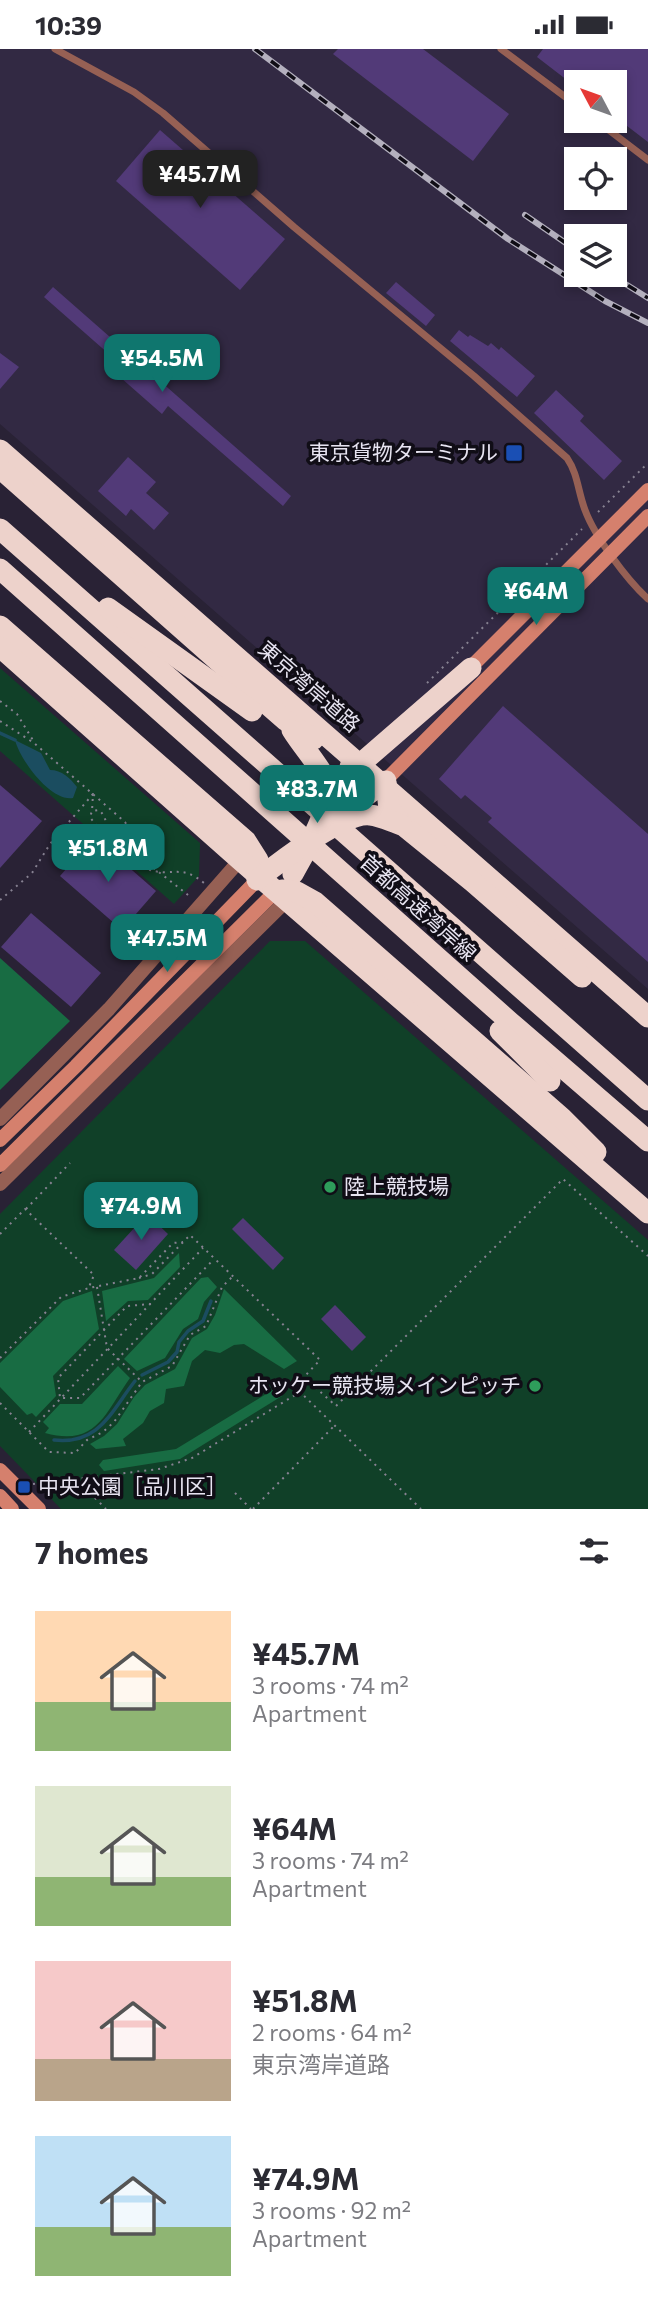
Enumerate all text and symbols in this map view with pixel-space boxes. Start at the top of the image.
text: 10:39 [35,9,102,40]
north arrow [564,70,626,133]
map controls [564,70,627,287]
button: locate [564,147,627,210]
pin: ¥45.7M [143,151,257,210]
text: ¥45.7M [159,159,241,187]
button: layers [564,224,627,287]
pin: ¥54.5M [105,335,219,394]
text: ¥54.5M [120,343,204,371]
place label: 東京貨物ターミナル [309,439,498,464]
marker: 東京貨物ターミナル [504,443,524,463]
pin: ¥64M [495,567,577,627]
text: ¥64M [503,576,569,604]
street label: 東京湾岸道路 [254,635,366,737]
pin: ¥83.7M [260,765,374,825]
text: ¥83.7M [276,774,358,802]
pin: ¥51.8M [51,825,165,884]
text: ¥51.8M [68,833,148,861]
street label: 首都高速湾岸線 [356,848,482,965]
pin: ¥47.5M [110,915,224,974]
text: ¥47.5M [126,923,208,951]
place label: 陸上競技場 [344,1173,449,1198]
marker: 陸上競技場 [322,1179,338,1195]
pin: ¥74.9M [84,1183,198,1242]
text: ¥74.9M [100,1191,182,1219]
place label: ホッケー競技場メインピッチ [248,1372,521,1397]
marker: ホッケー競技場メインピッチ [527,1378,543,1394]
place label: 中央公園［品川区］ [38,1473,227,1498]
marker: 中央公園［品川区］ [16,1479,32,1495]
icon: filters [575,1532,613,1570]
text: 7 homes [35,1533,148,1570]
text: ¥45.7M [252,1634,360,1671]
icon: home [91,1639,175,1723]
text: 3 rooms · 74 m² [252,1671,409,1699]
text: Apartment [252,1699,367,1727]
text: ¥64M [252,1809,337,1846]
icon: home [91,1814,175,1898]
text: 3 rooms · 74 m² [252,1846,409,1874]
text: Apartment [252,1874,367,1902]
text: ¥51.8M [252,1981,358,2018]
icon: home [91,1989,175,2073]
text: 2 rooms · 64 m² [252,2018,412,2046]
text: 東京湾岸道路 [252,2050,390,2078]
text: ¥74.9M [252,2159,359,2196]
icon: home [91,2164,175,2248]
text: 3 rooms · 92 m² [252,2196,411,2224]
text: Apartment [252,2224,367,2252]

